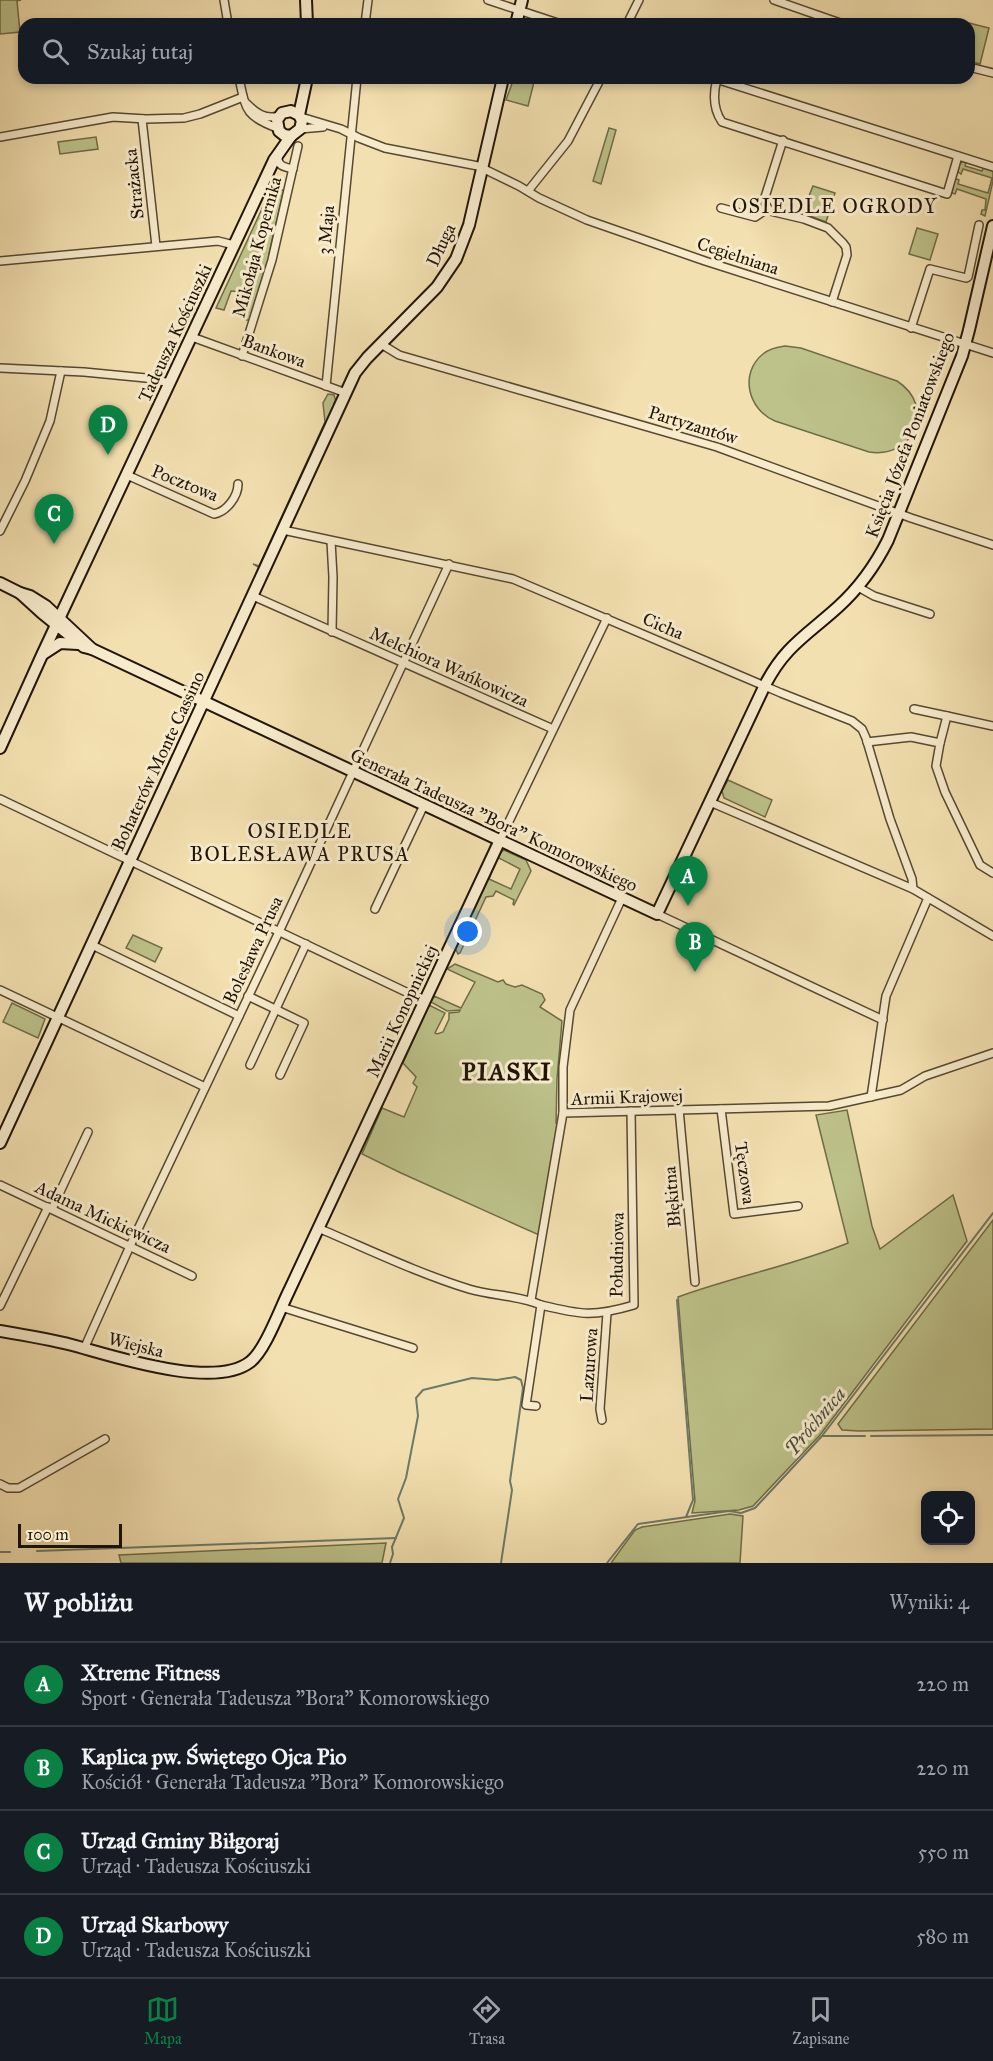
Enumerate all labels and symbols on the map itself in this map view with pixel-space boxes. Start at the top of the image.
street label: Strażacka [119,147,149,220]
street label: Mikołaja Kopernika [228,174,286,320]
district label: OSIEDLE OGRODY [732,194,938,218]
street label: 3 Maja [313,204,339,255]
street label: Długa [422,220,461,270]
street label: Cegielniana [694,232,782,281]
street label: Tadeusza Kościuszki [133,260,217,406]
street label: Bankowa [239,329,309,373]
street label: Księcia Józefa Poniatowskiego [861,329,960,541]
street label: Partyzantów [646,401,740,449]
pin: D [88,406,128,455]
street label: Pocztowa [148,460,222,506]
pin: C [34,494,74,544]
street label: Cicha [639,608,687,645]
street label: Melchiora Wańkowicza [366,622,532,712]
street label: Bohaterów Monte Cassino [107,668,209,854]
street label: Generała Tadeusza "Bora" Komorowskiego [347,744,641,897]
district label: OSIEDLE BOLESŁAWA PRUSA [190,819,410,866]
pin: A [668,856,708,906]
street label: Bolesława Prusa [218,892,288,1007]
your location [453,917,482,946]
pin: B [676,922,714,972]
street label: Marii Konopnickiej [362,941,442,1081]
district label: PIASKI [462,1057,552,1087]
street label: Armii Krajowej [570,1084,683,1110]
street label: Tęczowa [730,1140,760,1206]
street label: Błękitna [658,1165,686,1228]
street label: Adama Mickiewicza [31,1175,175,1258]
street label: Południowa [605,1212,629,1298]
street label: Lazurowa [575,1327,603,1403]
street label: Wiejska [106,1328,166,1363]
water label: Próchnica [780,1382,850,1460]
scale bar [18,1521,122,1548]

